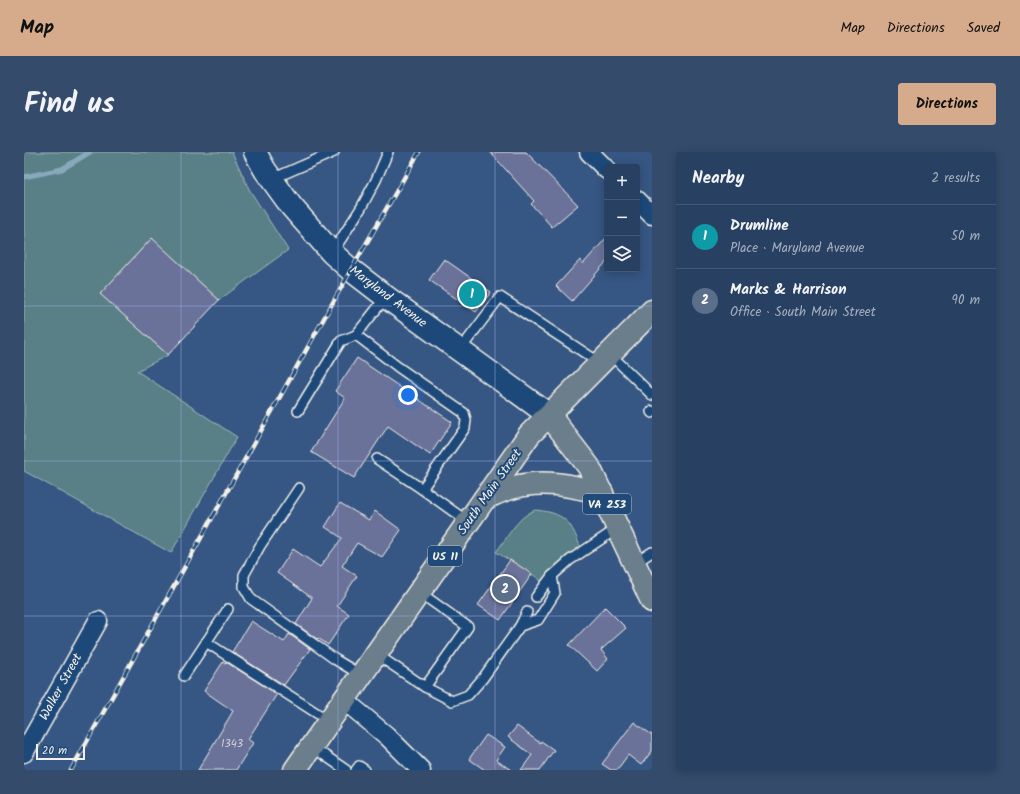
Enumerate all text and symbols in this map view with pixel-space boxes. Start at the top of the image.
text: Map [20,13,54,43]
text: Map [840,17,865,39]
text: Directions [887,17,945,39]
text: Saved [967,17,1000,39]
text: Find us [24,82,115,127]
button: Directions [898,83,996,125]
map controls [604,164,640,272]
button: + [604,164,640,200]
text: Nearby [692,165,744,192]
text: 2 results [932,168,980,189]
button: − [604,200,640,236]
text: Drumline [730,214,789,238]
text: 1 [703,226,707,247]
text: 50 m [951,226,980,247]
button: layers [604,236,640,272]
text: Place · Maryland Avenue [730,238,864,259]
street label: Maryland Avenue [345,261,432,333]
text: Marks & Harrison [730,278,847,302]
pin: 1 [459,279,485,309]
text: 2 [701,290,709,311]
text: 90 m [952,290,980,311]
text: Office · South Main Street [730,302,876,323]
your location [398,385,418,405]
street label: South Main Street [452,444,528,539]
road number: VA 253 [583,494,631,514]
road number: US 11 [428,546,462,566]
pin: 2 [492,574,518,604]
street label: Walker Street [34,649,89,724]
house number: 1343 [221,735,243,753]
scale bar [36,742,85,761]
text: 20 m [42,742,67,760]

